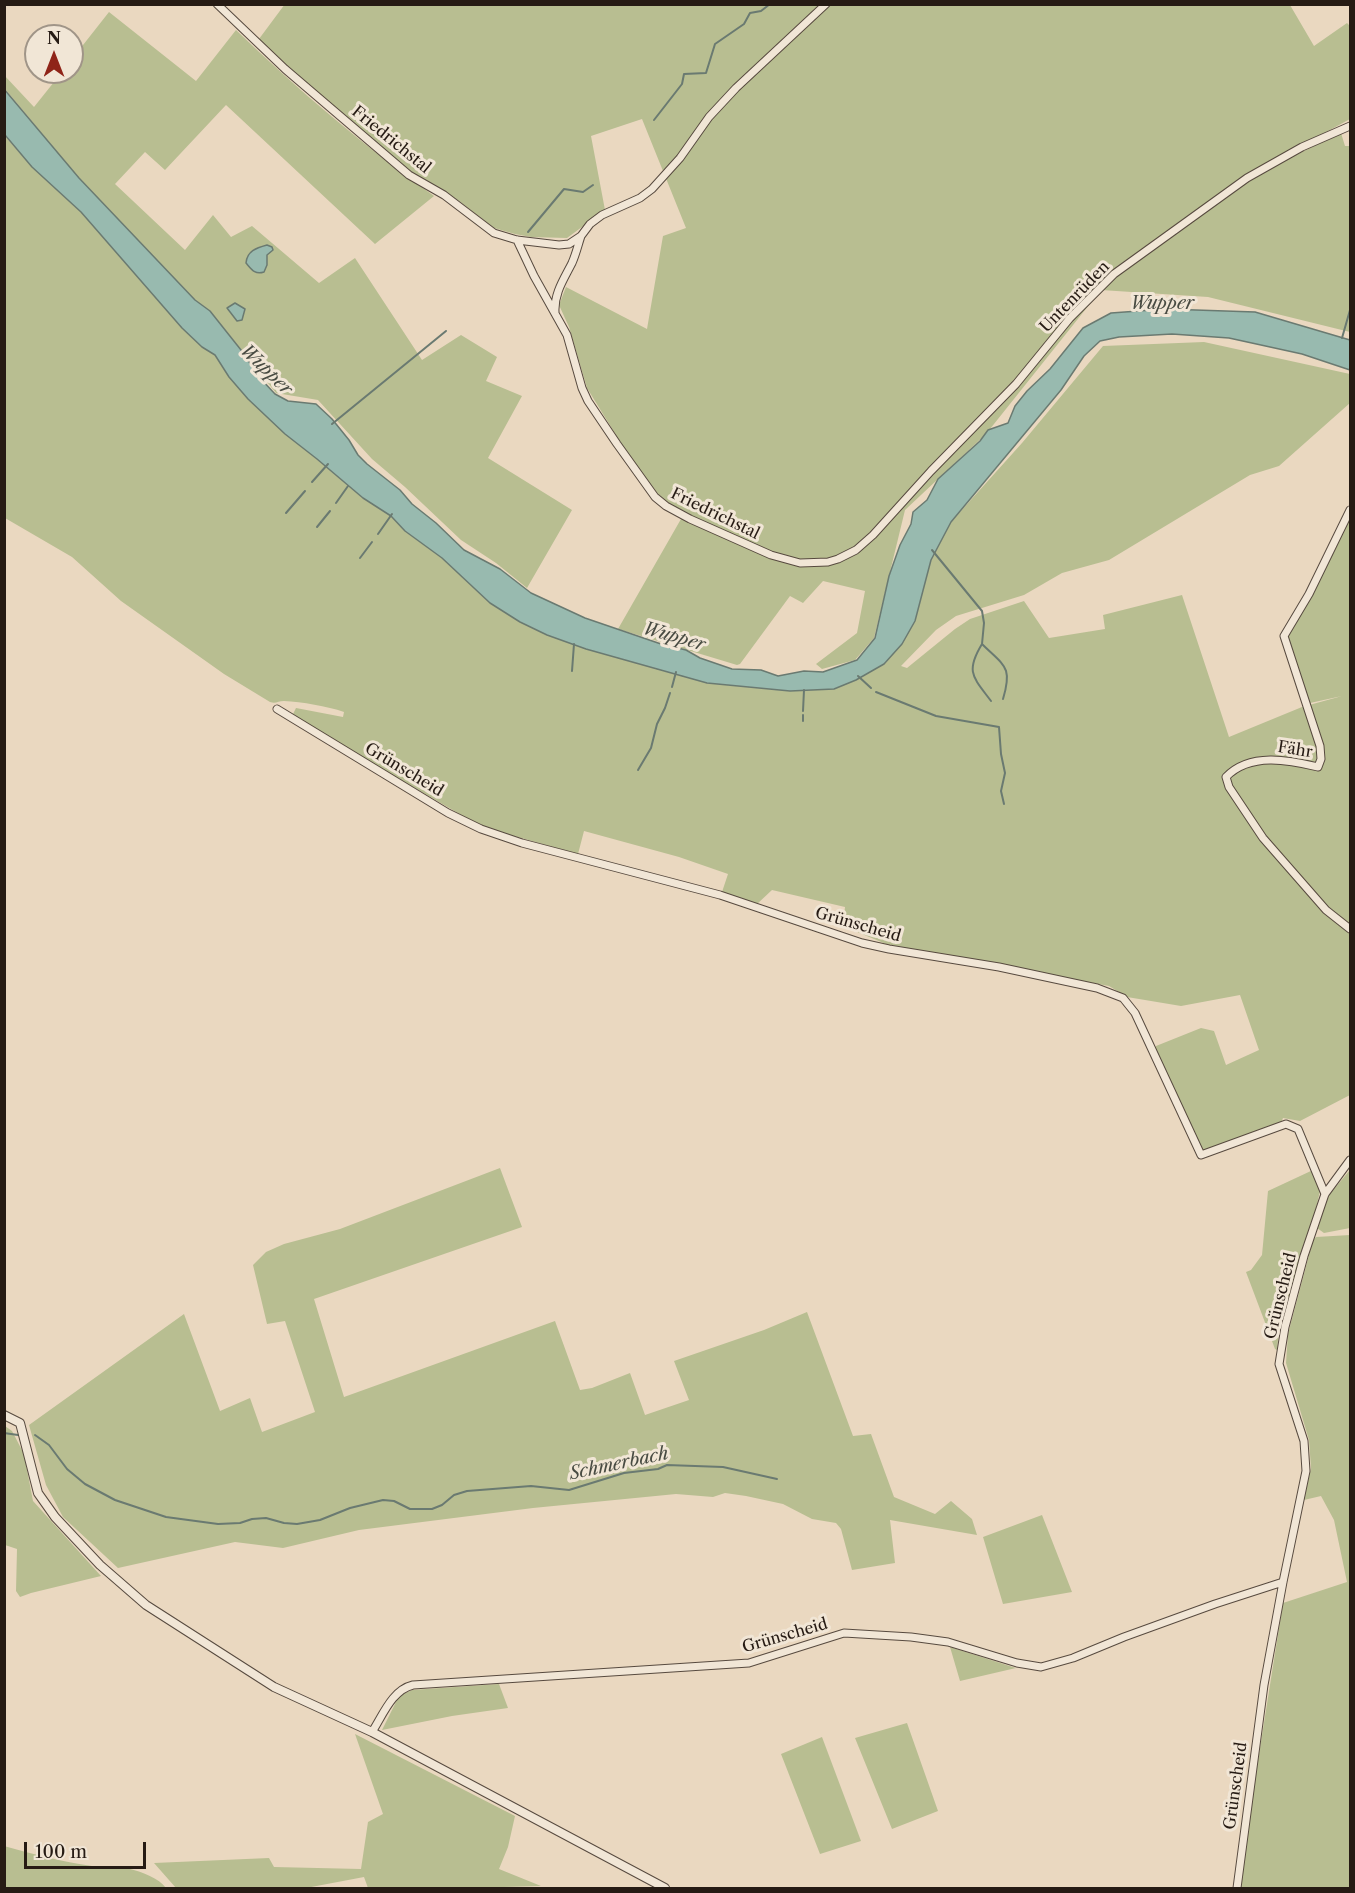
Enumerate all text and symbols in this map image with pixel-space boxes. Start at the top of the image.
north arrow [24,24,84,84]
text: N [47,28,61,48]
street label: Friedrichstal [347,102,435,178]
street label: Untenrüden [1036,257,1114,337]
water label: Wupper [1130,293,1194,315]
water label: Wupper [235,340,297,400]
street label: Friedrichstal [667,484,763,544]
water label: Wupper [640,618,708,656]
street label: Fähr [1276,738,1314,762]
street label: Grünscheid [361,739,447,801]
street label: Grünscheid [813,904,903,946]
street label: Grünscheid [1261,1251,1301,1341]
water label: Schmerbach [568,1443,670,1485]
street label: Grünscheid [740,1615,830,1657]
street label: Grünscheid [1220,1741,1252,1831]
scale bar [27,1830,148,1868]
text: 100 m [35,1841,87,1863]

